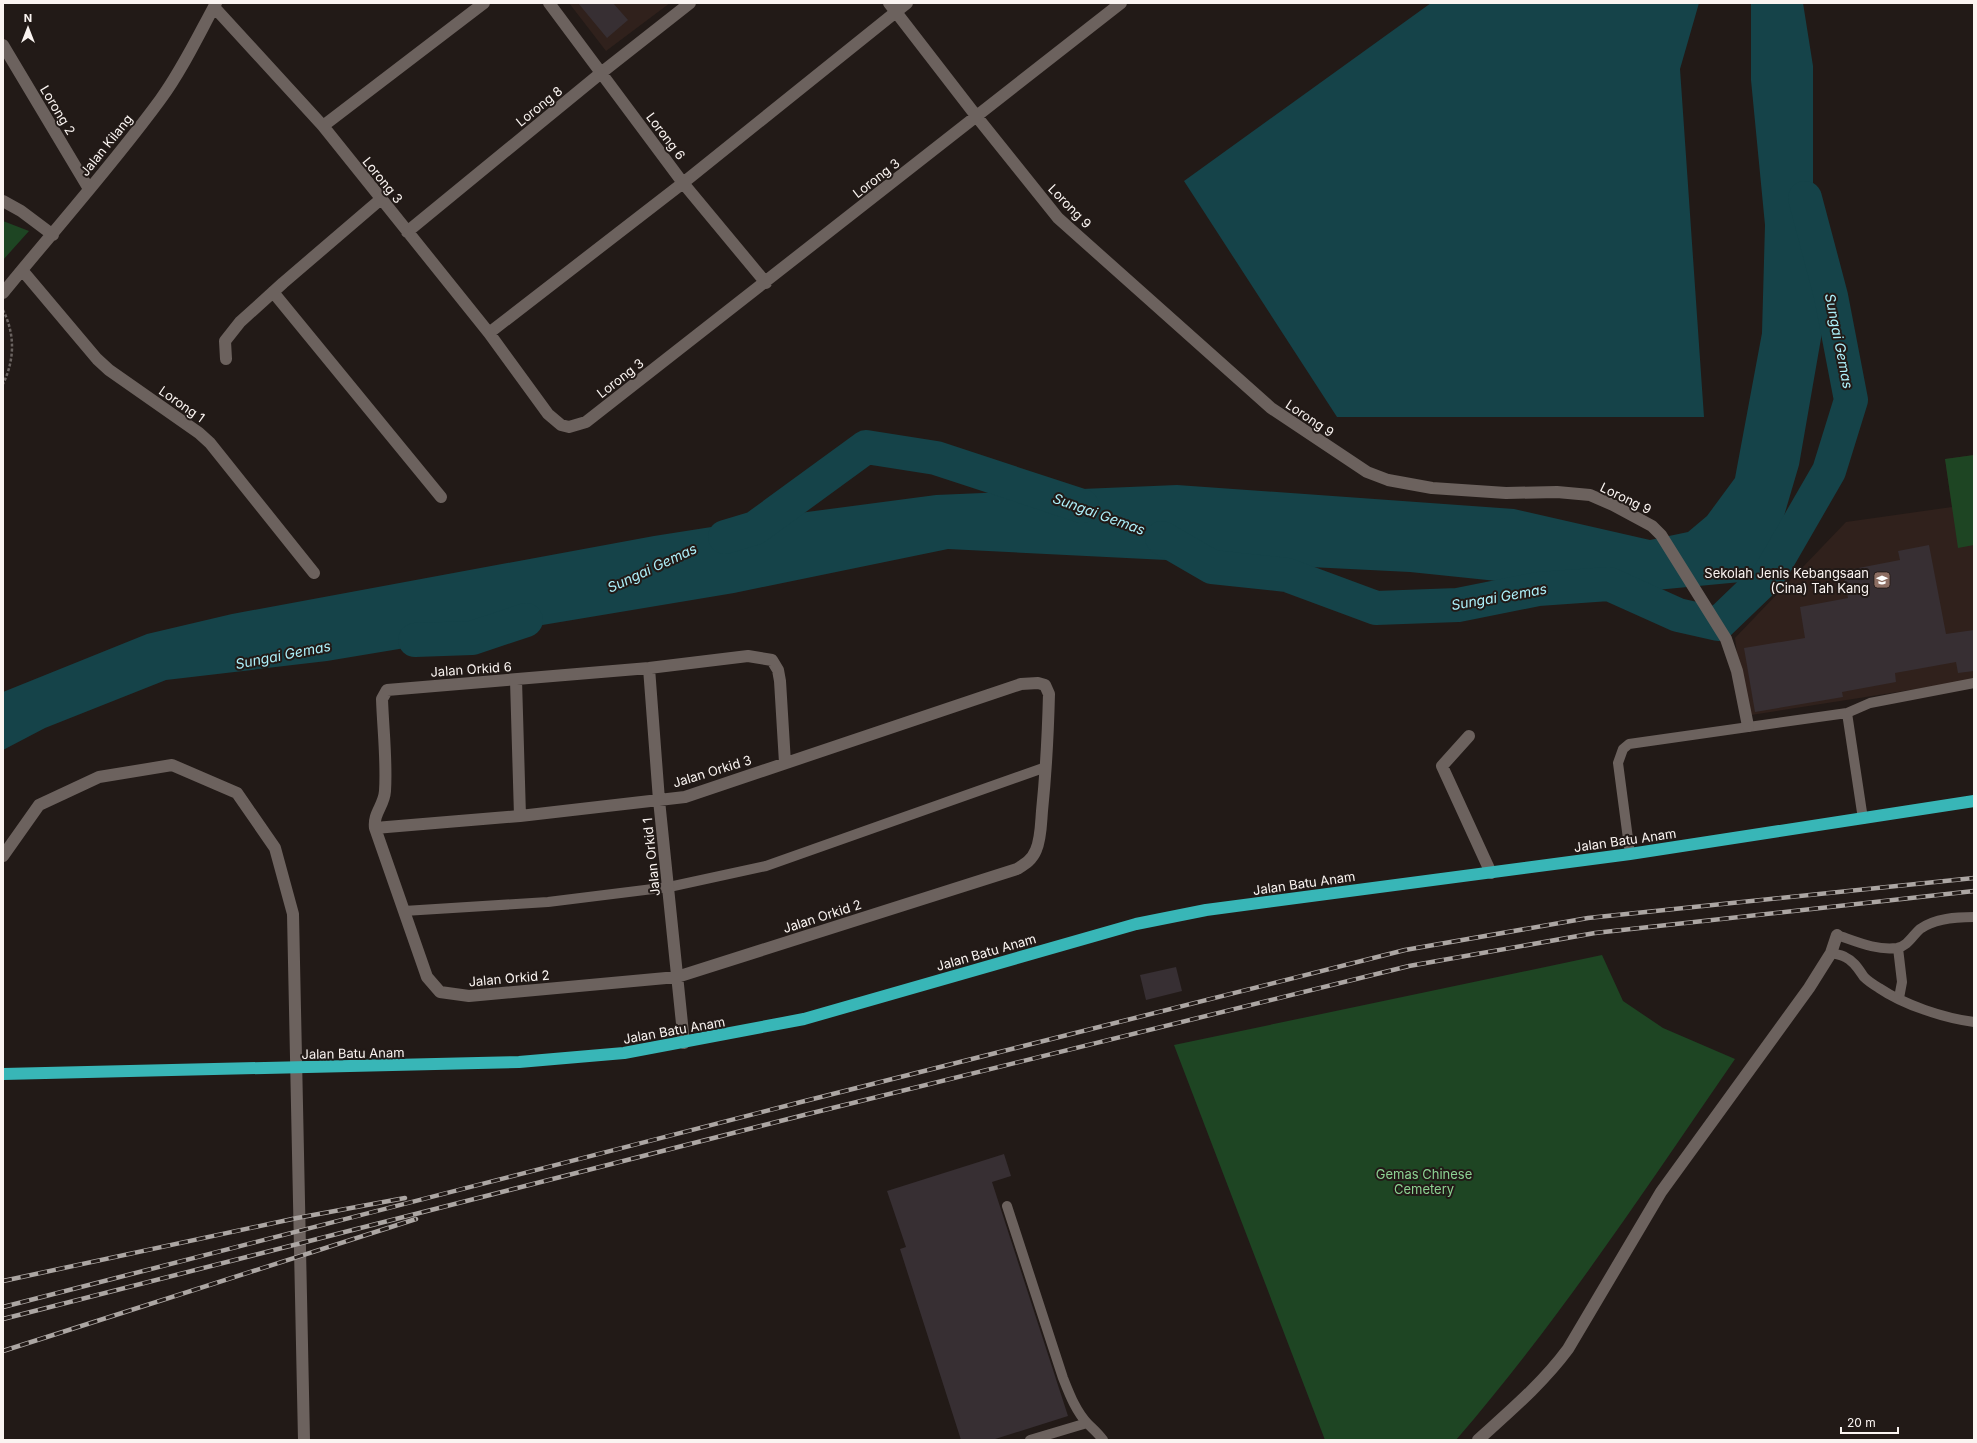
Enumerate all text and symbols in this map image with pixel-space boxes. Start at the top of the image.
north arrow [8,8,48,48]
text: N [24,11,32,25]
street label: Lorong 2 [37,82,79,138]
street label: Lorong 8 [513,82,565,130]
street label: Lorong 6 [643,109,689,163]
street label: Jalan Kilang [76,111,136,179]
street label: Lorong 3 [359,154,407,206]
street label: Lorong 3 [849,155,903,201]
street label: Lorong 9 [1045,181,1095,231]
water label: Sungai Gemas [1822,292,1857,390]
street label: Lorong 3 [593,355,647,401]
street label: Lorong 1 [156,382,208,426]
street label: Lorong 9 [1283,396,1337,440]
street label: Lorong 9 [1598,479,1654,517]
water label: Sungai Gemas [1051,489,1148,538]
water label: Sungai Gemas [604,539,699,596]
place label: Sekolah Jenis Kebangsaan (Cina) Tah Kang [1704,565,1869,596]
school or university icon: Sekolah Jenis Kebangsaan (Cina) Tah Kang [1872,570,1892,590]
water label: Sungai Gemas [1450,580,1548,613]
water label: Sungai Gemas [234,637,332,672]
street label: Jalan Orkid 6 [430,658,512,680]
street label: Jalan Orkid 3 [671,751,753,791]
street label: Jalan Orkid 1 [639,817,663,897]
street label: Jalan Batu Anam [1573,825,1677,855]
street label: Jalan Batu Anam [1252,868,1356,898]
street label: Jalan Orkid 2 [781,896,863,936]
street label: Jalan Batu Anam [934,930,1038,974]
street label: Jalan Orkid 2 [468,966,550,990]
street label: Jalan Batu Anam [622,1013,726,1047]
street label: Jalan Batu Anam [301,1044,405,1062]
park label: Gemas Chinese Cemetery [1376,1166,1472,1197]
scale bar [1841,1409,1898,1435]
text: 20 m [1847,1415,1876,1430]

